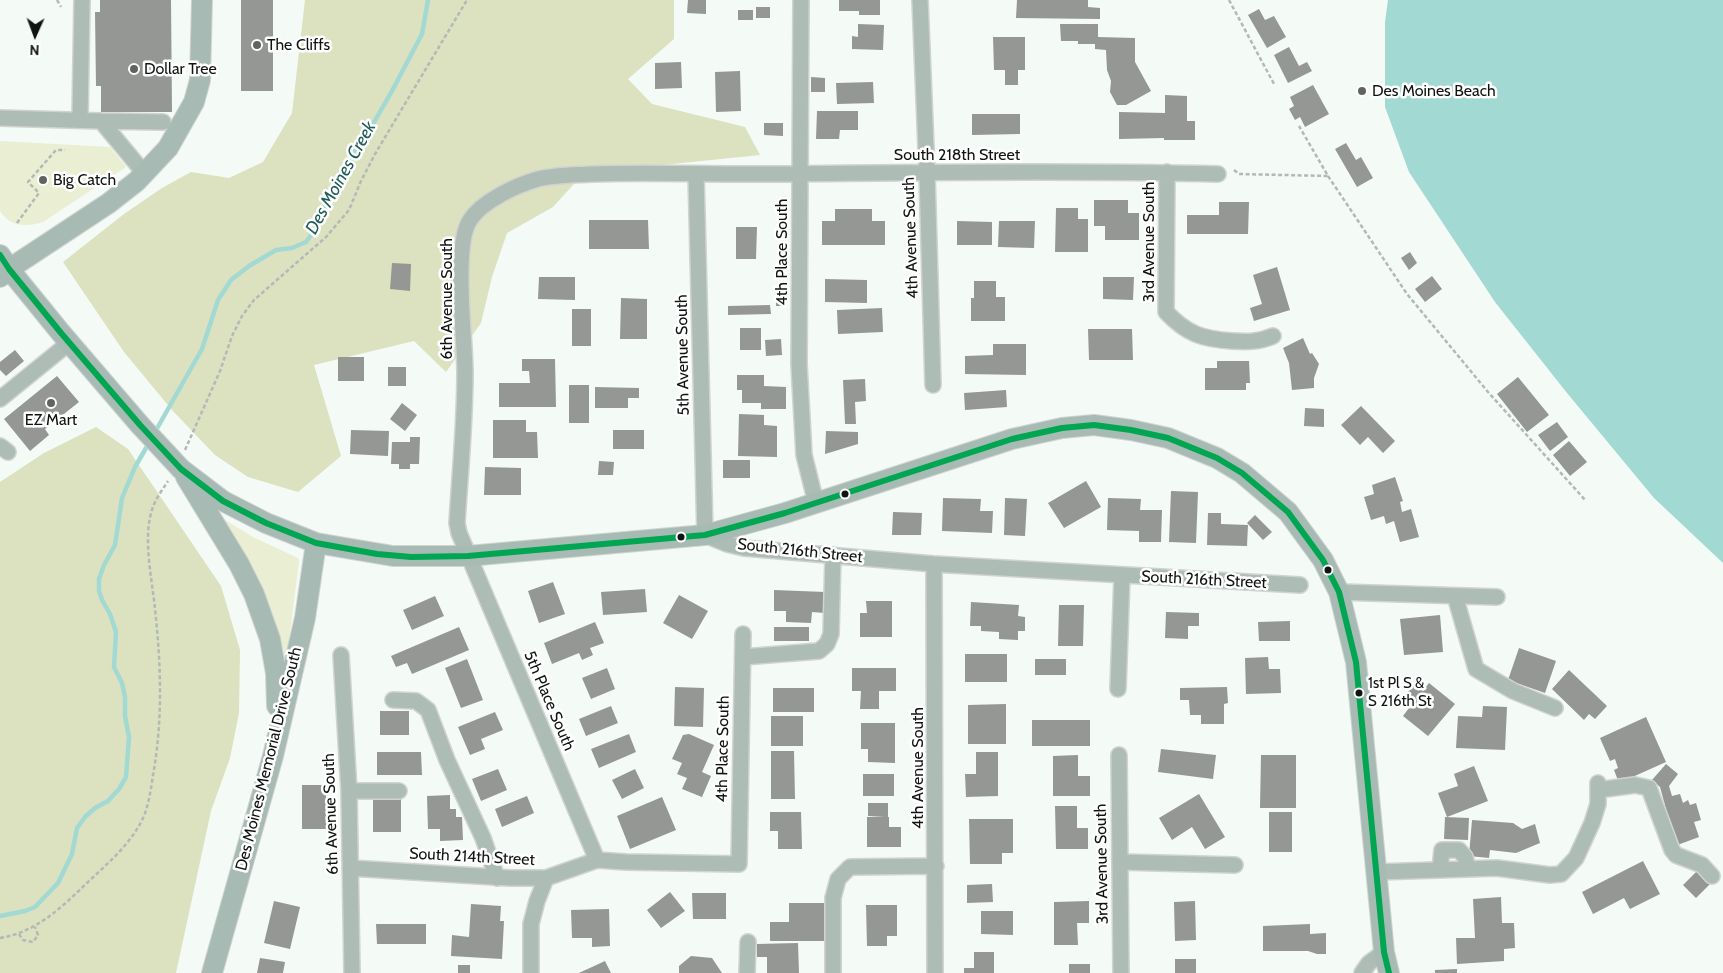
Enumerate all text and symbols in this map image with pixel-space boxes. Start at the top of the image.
north arrow [10,10,60,60]
place label: The Cliffs [267,35,330,55]
marker: The Cliffs [251,39,263,51]
text: N [29,41,40,59]
place label: Dollar Tree [144,59,217,79]
marker: Dollar Tree [128,63,140,75]
place label: Des Moines Beach [1372,81,1496,101]
marker: Des Moines Beach [1356,85,1368,97]
water label: Des Moines Creek [301,118,381,238]
street label: South 218th Street [894,145,1020,165]
place label: Big Catch [53,170,116,190]
marker: Big Catch [37,174,49,186]
street label: 4th Avenue South [899,177,923,299]
street label: 3rd Avenue South [1139,182,1159,302]
street label: 4th Place South [772,199,792,305]
street label: 6th Avenue South [437,238,457,360]
street label: 5th Avenue South [672,294,694,416]
marker: EZ Mart [45,397,57,409]
place label: EZ Mart [25,410,77,430]
unlabelled marker [840,489,850,499]
unlabelled marker [676,532,686,542]
street label: South 216th Street [737,535,863,567]
unlabelled marker [1323,565,1333,575]
street label: South 216th Street [1141,567,1267,593]
street label: Des Moines Memorial Drive South [232,645,306,873]
street label: 5th Place South [519,648,579,754]
place label: 1st Pl S & S 216th St [1368,675,1432,710]
marker: 1st Pl S & S 216th St [1354,688,1364,698]
street label: 4th Place South [712,695,734,803]
street label: 4th Avenue South [908,707,928,829]
street label: 6th Avenue South [319,753,343,875]
street label: 3rd Avenue South [1091,803,1113,925]
street label: South 214th Street [409,844,535,870]

